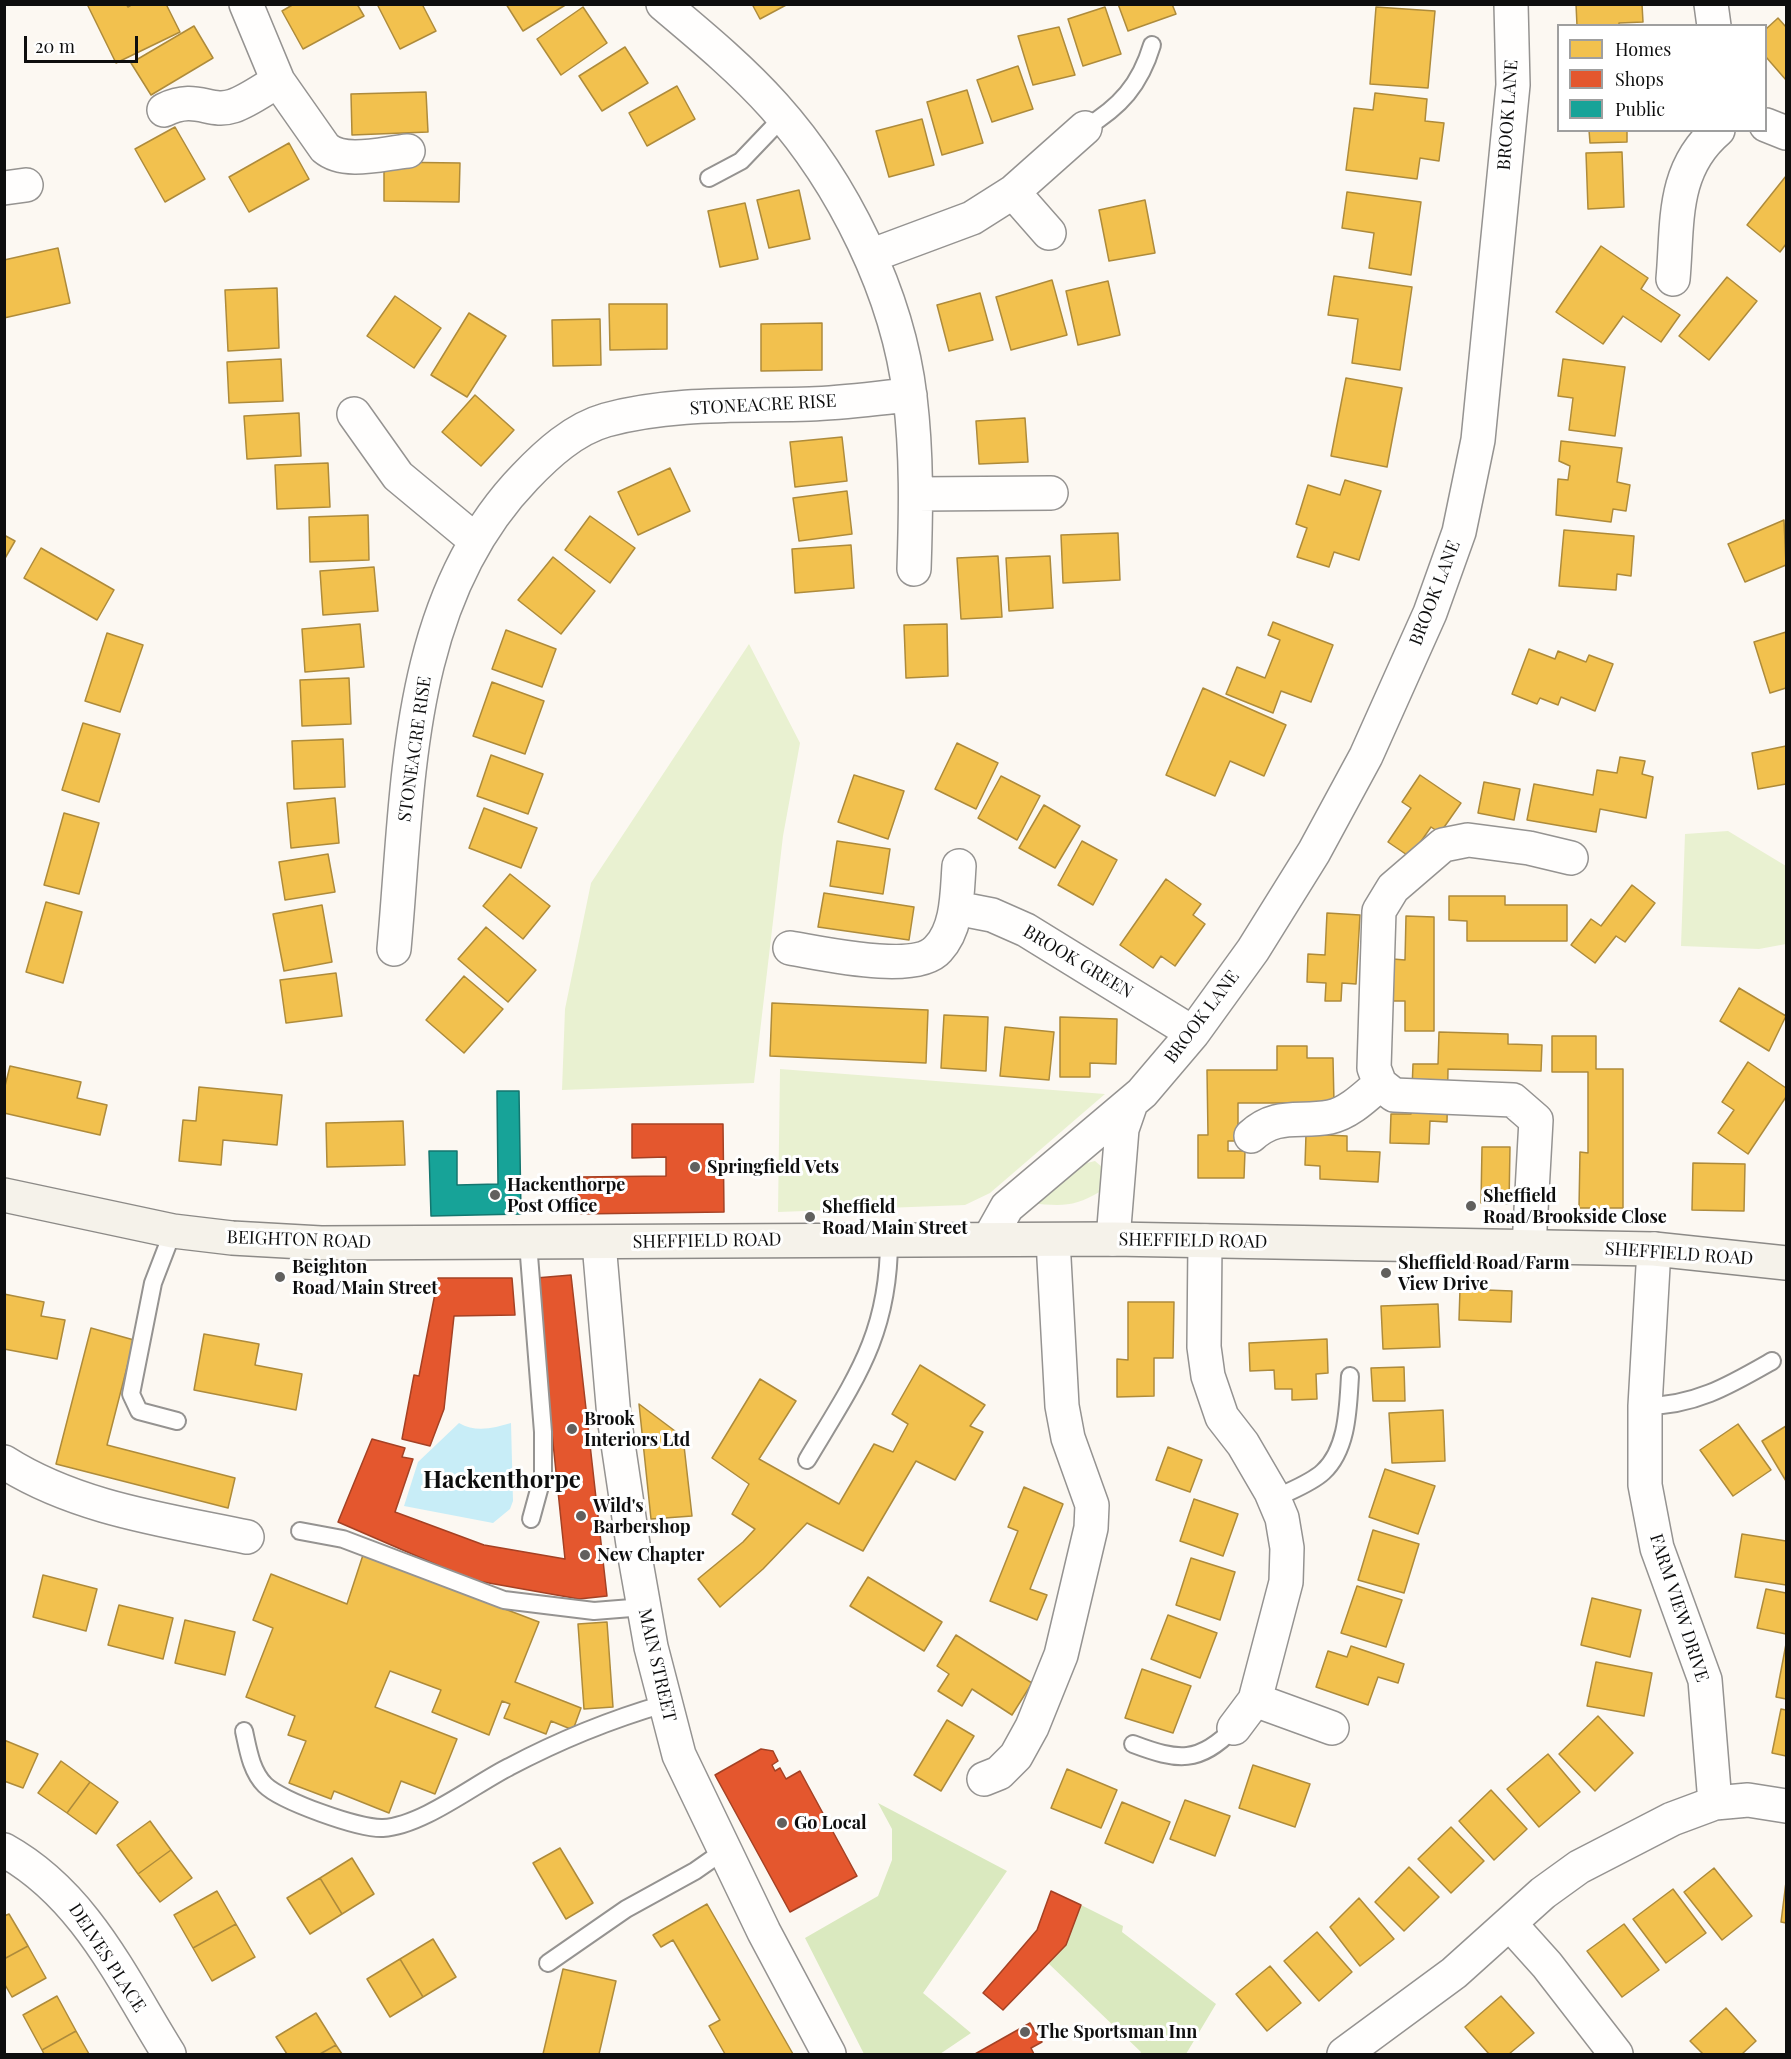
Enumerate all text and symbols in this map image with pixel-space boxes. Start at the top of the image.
scale bar [27,24,141,62]
legend [1557,24,1767,132]
text: 20 m [35,34,75,58]
text: Homes [1615,37,1671,61]
street label: BROOK LANE [1493,59,1523,171]
text: Shops [1615,67,1664,91]
text: Public [1615,97,1665,121]
street label: STONEACRE RISE [689,390,837,420]
street label: BROOK LANE [1405,537,1465,649]
street label: STONEACRE RISE [394,675,436,823]
street label: BROOK GREEN [1019,921,1137,1003]
street label: BROOK LANE [1160,966,1244,1068]
place label: Springfield Vets [707,1156,839,1178]
marker: Springfield Vets [688,1160,702,1174]
place label: Hackenthorpe Post Office [507,1174,625,1216]
place label: Sheffield Road/Brookside Close [1483,1185,1667,1228]
marker: Hackenthorpe Post Office [488,1188,502,1202]
place label: Sheffield Road/Main Street [822,1196,968,1238]
marker: Sheffield Road/Brookside Close [1464,1199,1478,1213]
marker: Sheffield Road/Main Street [803,1210,817,1224]
street label: BEIGHTON ROAD [226,1227,372,1253]
street label: SHEFFIELD ROAD [633,1229,781,1253]
street label: SHEFFIELD ROAD [1119,1229,1267,1253]
street label: SHEFFIELD ROAD [1604,1238,1754,1270]
place label: Sheffield Road/Farm View Drive [1398,1252,1570,1294]
place label: Beighton Road/Main Street [292,1256,438,1298]
marker: Sheffield Road/Farm View Drive [1379,1266,1393,1280]
marker: Beighton Road/Main Street [273,1270,287,1284]
place label: Brook Interiors Ltd [584,1408,690,1450]
marker: Brook Interiors Ltd [565,1422,579,1436]
district label: Hackenthorpe [423,1467,581,1495]
place label: Wild's Barbershop [593,1495,691,1538]
marker: Wild's Barbershop [574,1509,588,1523]
street label: FARM VIEW DRIVE [1645,1531,1713,1685]
place label: New Chapter [597,1544,704,1566]
marker: New Chapter [578,1548,592,1562]
street label: MAIN STREET [633,1606,681,1724]
place label: Go Local [794,1812,867,1834]
marker: Go Local [775,1816,789,1830]
street label: DELVES PLACE [64,1900,150,2016]
place label: The Sportsman Inn [1037,2021,1197,2043]
marker: The Sportsman Inn [1018,2025,1032,2039]

